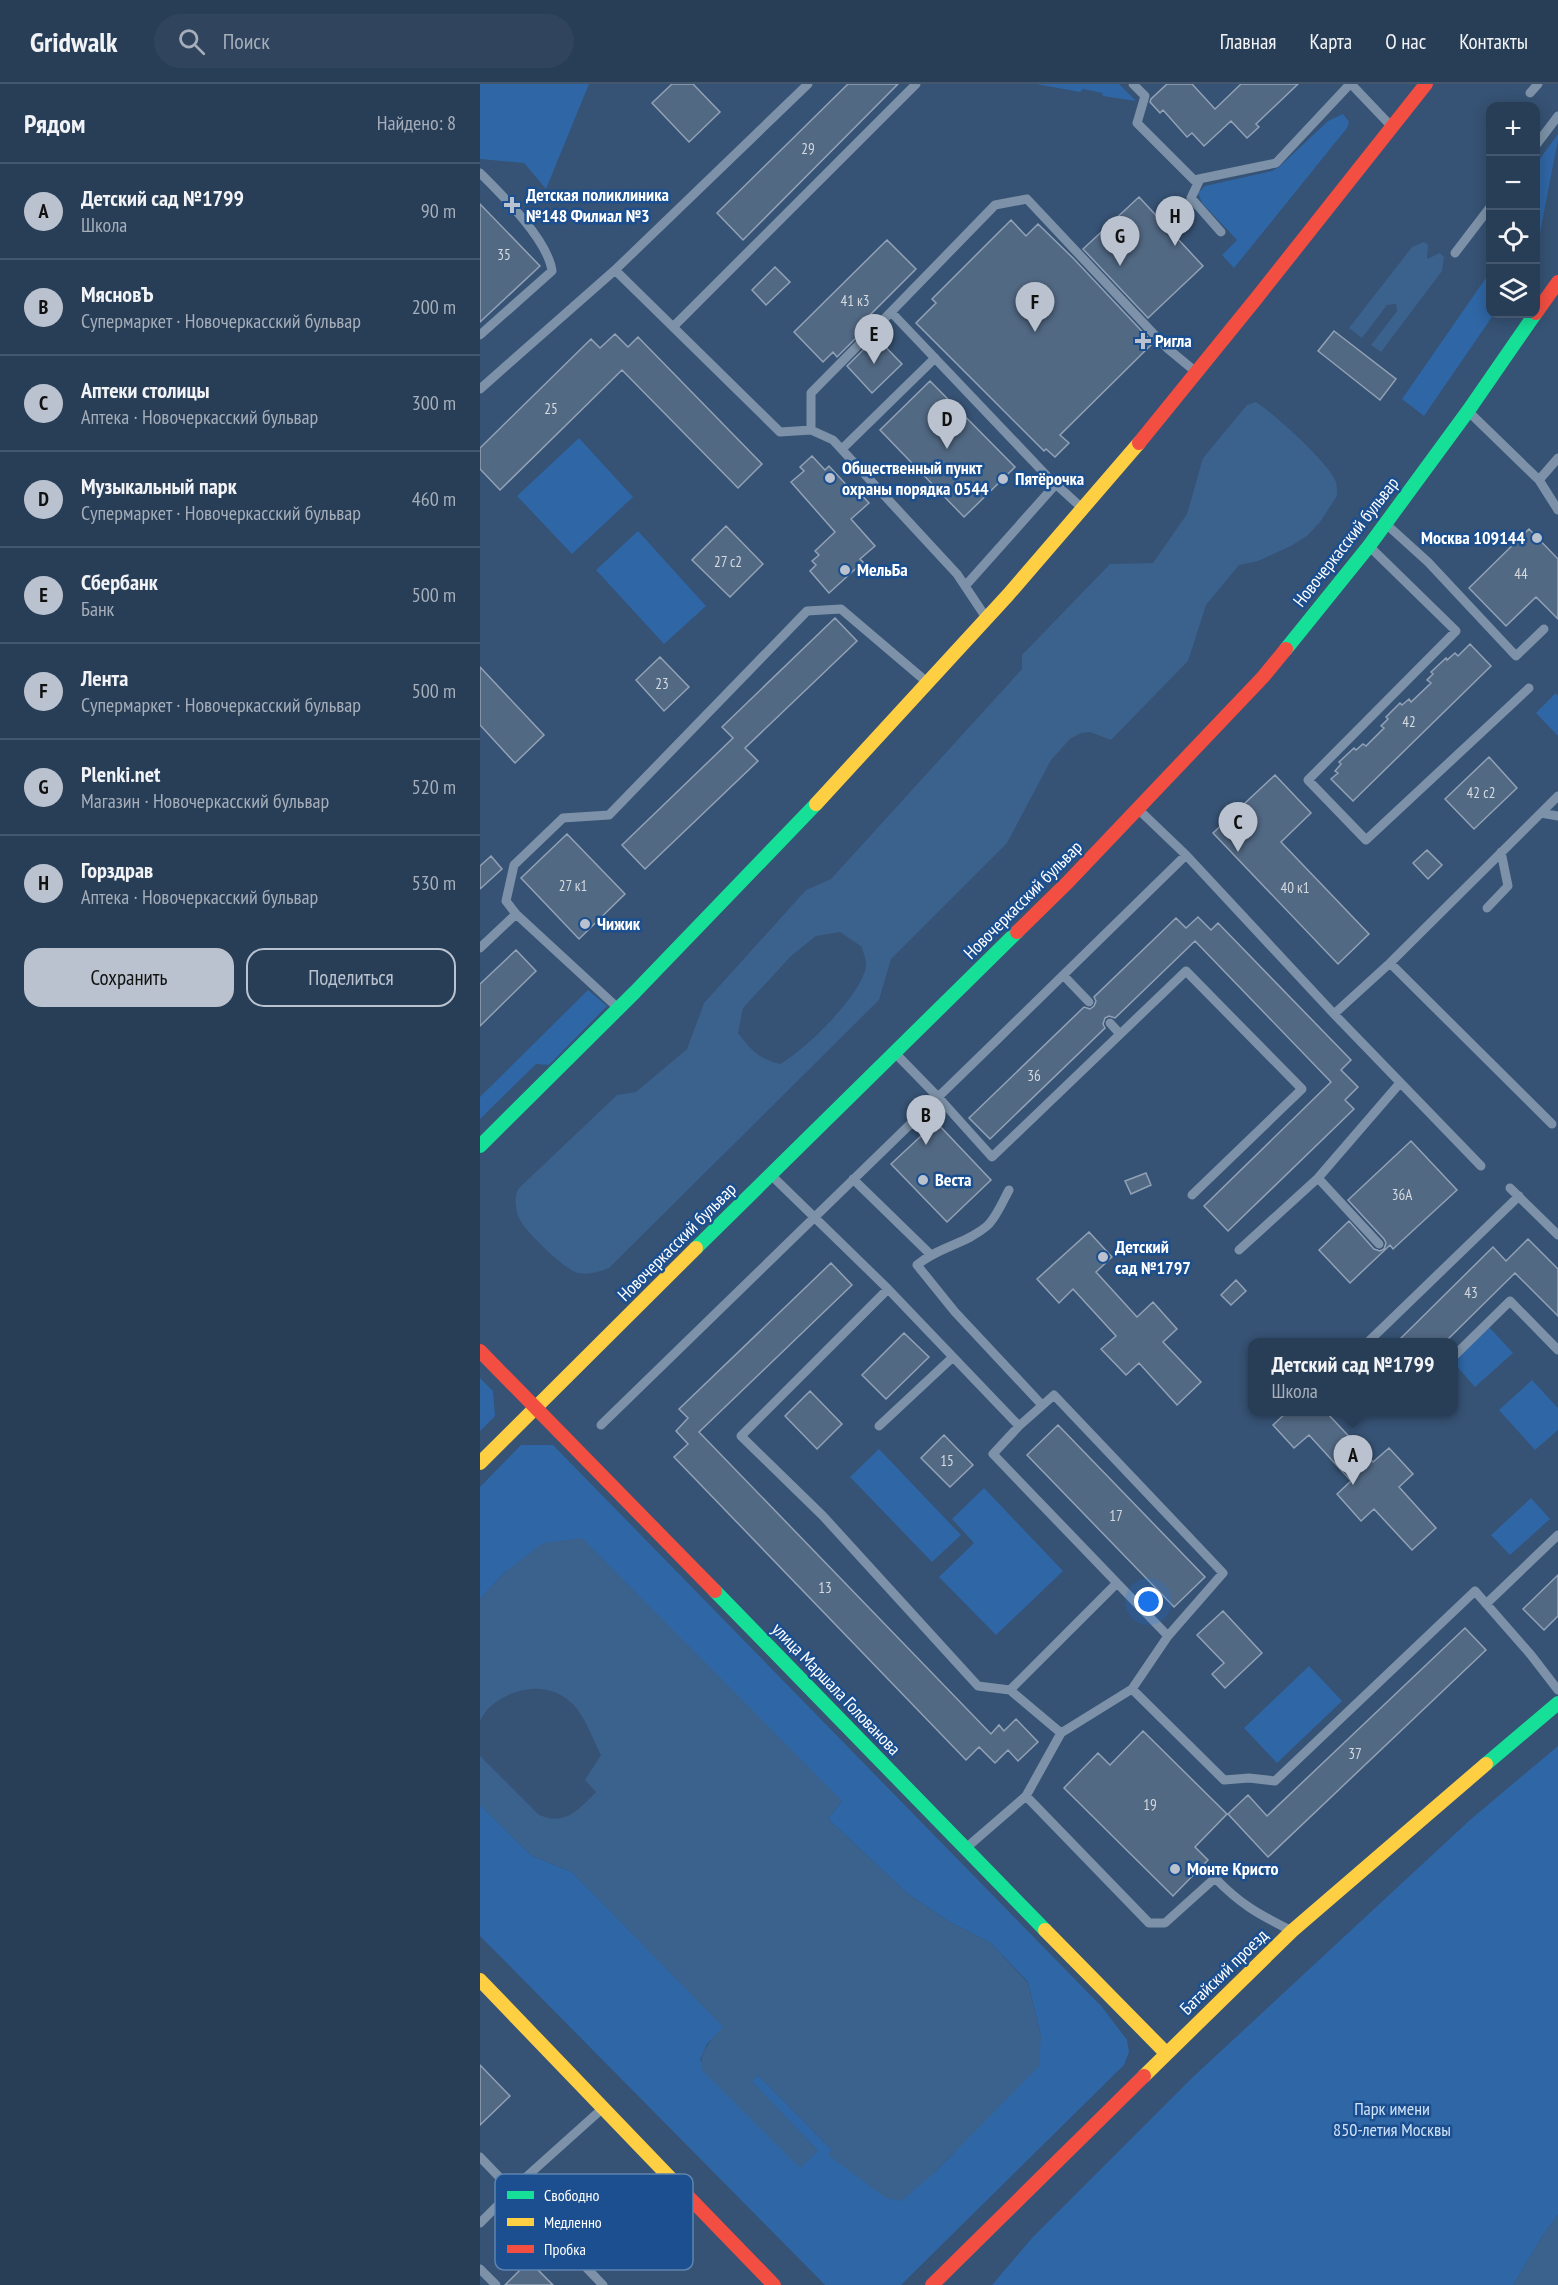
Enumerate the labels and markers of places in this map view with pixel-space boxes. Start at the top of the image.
place label: Детская поликлиника №148 Филиал №3 [526,183,669,227]
marker: Детская поликлиника №148 Филиал №3 [503,196,521,214]
pin: H [1156,196,1194,246]
pin: G [1100,216,1140,266]
pin: F [1016,282,1054,332]
pin: E [854,314,894,364]
place label: Ригла [1155,329,1192,352]
marker: Ригла [1136,334,1150,348]
pin: D [928,400,966,449]
place label: Общественный пункт охраны порядка 0544 [842,456,989,500]
place label: Пятёрочка [1015,467,1084,490]
marker: Общественный пункт охраны порядка 0544 [823,471,837,485]
marker: Пятёрочка [996,472,1010,486]
place label: Москва 109144 [1421,526,1525,549]
marker: Москва 109144 [1530,531,1544,545]
place label: МельБа [857,558,908,581]
marker: МельБа [838,563,852,577]
pin: C [1218,802,1257,852]
place label: Чижик [597,912,641,935]
marker: Чижик [578,917,592,931]
pin: B [906,1096,946,1145]
place label: Веста [935,1168,971,1191]
marker: Веста [916,1173,930,1187]
place label: Детский сад №1797 [1115,1235,1191,1279]
marker: Детский сад №1797 [1096,1250,1110,1264]
pin: A [1334,1436,1372,1485]
place label: Монте Кристо [1187,1857,1278,1880]
marker: Монте Кристо [1168,1862,1182,1876]

